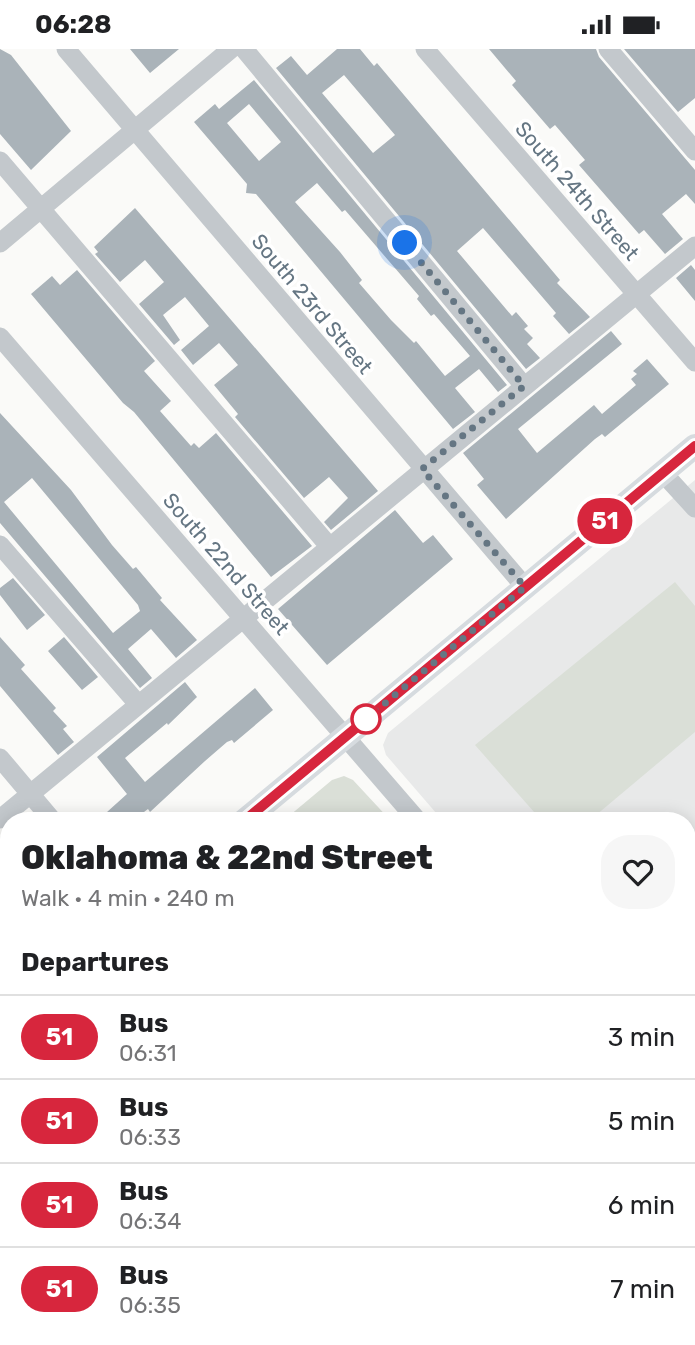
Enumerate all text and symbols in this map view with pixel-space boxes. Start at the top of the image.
text: 06:28 [35,9,112,40]
street label: South 24th Street [510,116,645,265]
your location [387,225,422,260]
street label: South 23rd Street [247,229,378,379]
street label: South 22nd Street [158,488,295,640]
line badge: 51 [574,498,636,544]
text: 51 [591,507,619,535]
unlabelled marker [351,704,381,734]
button: heart [601,835,675,909]
text: Oklahoma & 22nd Street [21,838,433,877]
text: Walk · 4 min · 240 m [21,884,235,912]
text: Departures [21,947,169,978]
text: Bus [119,1008,168,1039]
text: 3 min [608,1022,675,1053]
text: 51 [46,1023,73,1051]
text: 06:31 [119,1039,177,1067]
text: Bus [119,1092,168,1123]
text: 5 min [608,1106,675,1137]
text: 51 [46,1107,73,1135]
text: 06:33 [119,1123,181,1151]
text: Bus [119,1176,168,1207]
text: 6 min [608,1190,675,1221]
text: 51 [46,1191,73,1219]
text: 06:34 [119,1207,181,1235]
text: Bus [119,1260,168,1291]
text: 7 min [610,1274,675,1305]
text: 51 [46,1275,73,1303]
text: 06:35 [119,1291,181,1319]

